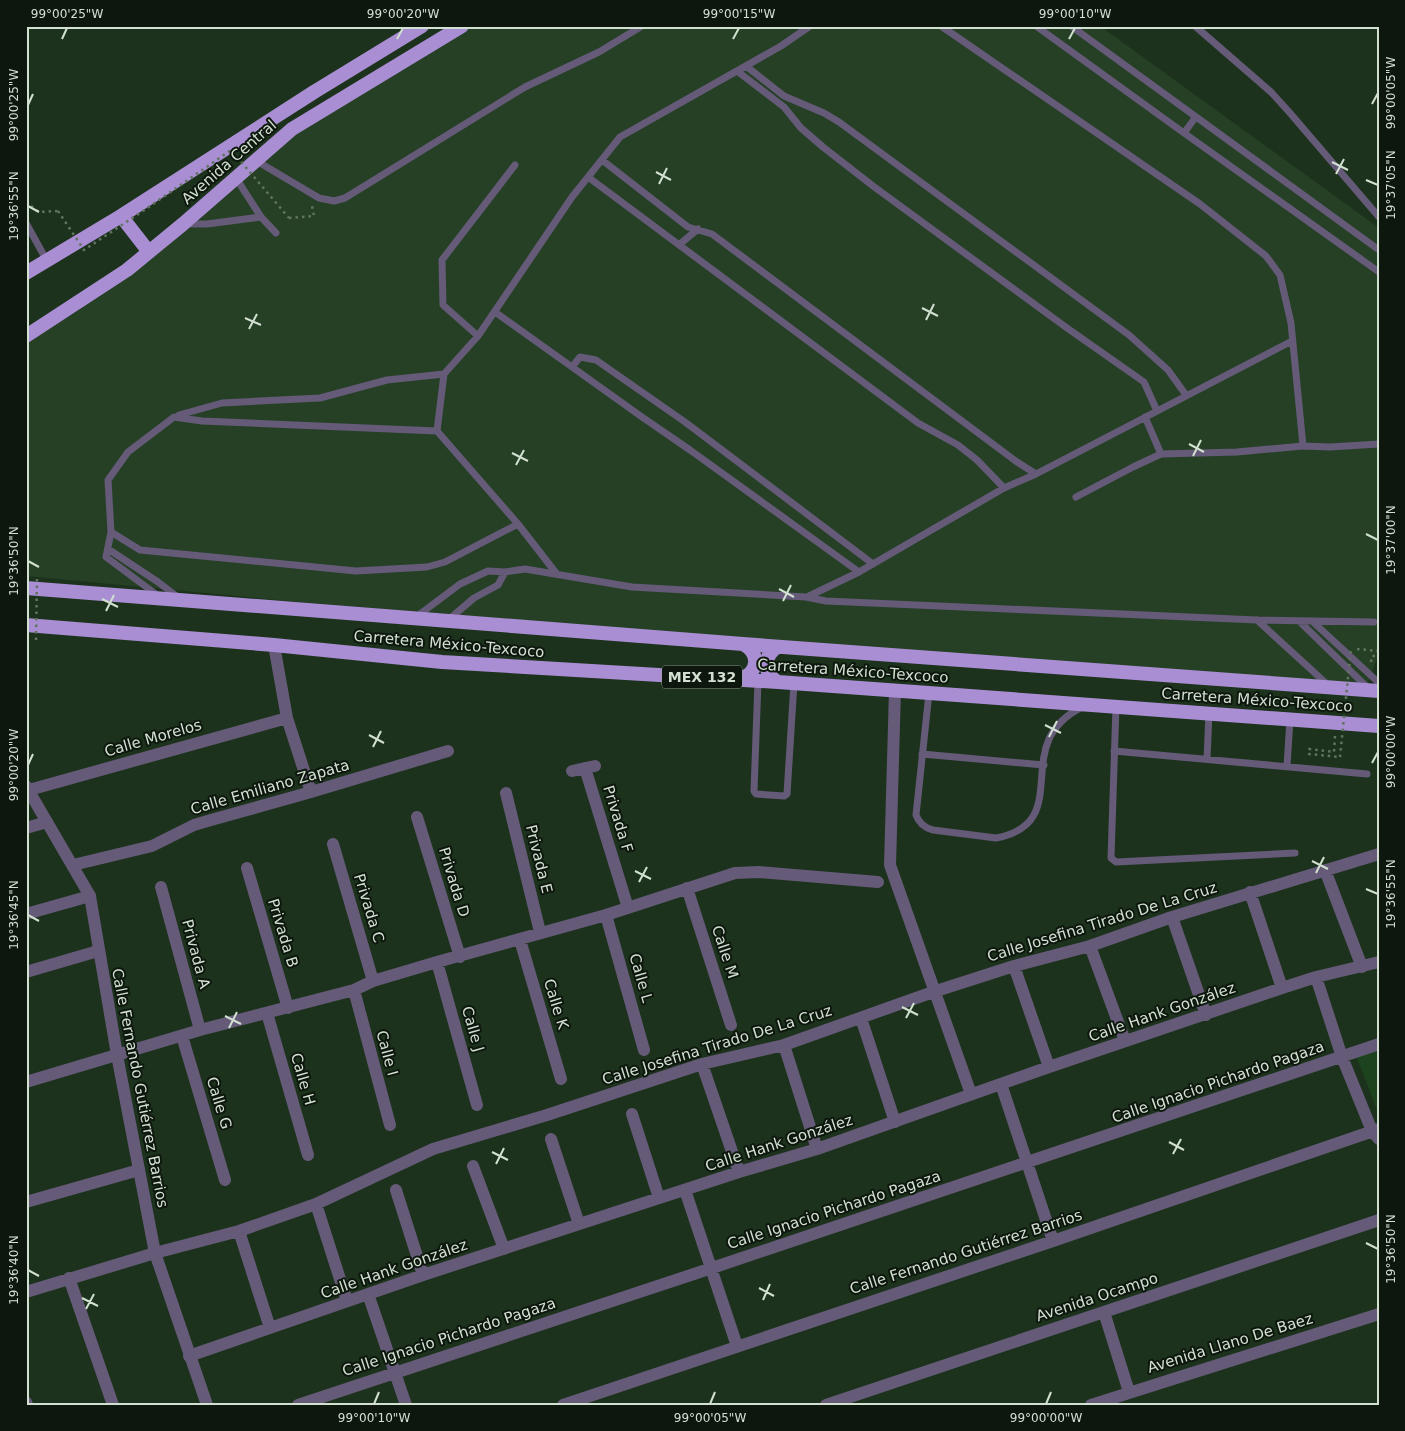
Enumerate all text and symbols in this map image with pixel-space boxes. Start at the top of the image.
text: 99°00'25"W [31,7,103,21]
text: 99°00'20"W [367,7,439,21]
text: 99°00'15"W [703,7,775,21]
text: 99°00'10"W [1039,7,1111,21]
text: 99°00'05"W [1384,57,1398,129]
text: 99°00'25"W [7,69,21,141]
street label: Avenida Central [178,116,280,208]
text: 19°37'05"N [1384,150,1398,220]
text: 19°36'55"N [7,171,21,241]
text: 19°37'00"N [1384,505,1398,575]
text: 19°36'50"N [7,526,21,596]
street label: Carretera México-Texcoco [353,627,545,661]
street label: Carretera México-Texcoco [757,655,949,687]
road number: MEX 132 [662,666,742,689]
street label: Carretera México-Texcoco [1161,684,1353,716]
street label: Calle Morelos [102,715,204,760]
text: 99°00'00"W [1384,716,1398,788]
text: 99°00'20"W [7,729,21,801]
street label: Calle Emiliano Zapata [188,756,352,818]
street label: Privada F [599,783,637,855]
street label: Privada E [522,823,556,895]
street label: Privada D [435,845,473,919]
text: 19°36'55"N [1384,859,1398,929]
street label: Privada C [350,871,388,945]
street label: Calle Josefina Tirado De La Cruz [985,878,1219,966]
text: 19°36'45"N [7,880,21,950]
street label: Privada B [264,896,302,970]
street label: Privada A [178,917,214,991]
street label: Calle M [708,923,742,981]
street label: Calle L [625,951,657,1005]
street label: Calle Fernando Gutiérrez Barrios [108,967,172,1209]
street label: Calle K [540,977,573,1033]
street label: Calle Hank González [1086,978,1238,1046]
street label: Calle Josefina Tirado De La Cruz [600,1001,834,1089]
street label: Calle J [458,1004,488,1054]
street label: Calle I [372,1028,402,1078]
street label: Calle Ignacio Pichardo Pagaza [1109,1037,1327,1127]
street label: Calle H [287,1051,319,1107]
street label: Calle G [203,1075,235,1131]
street label: Calle Hank González [703,1111,855,1175]
street label: Calle Ignacio Pichardo Pagaza [725,1167,943,1253]
street label: Calle Fernando Gutiérrez Barrios [848,1206,1085,1298]
text: 19°36'50"N [1384,1214,1398,1284]
text: 19°36'40"N [7,1235,21,1305]
street label: Calle Hank González [318,1235,470,1303]
street label: Avenida Ocampo [1034,1269,1160,1325]
street label: Calle Ignacio Pichardo Pagaza [340,1294,558,1380]
street label: Avenida Llano De Baez [1145,1309,1315,1377]
text: 99°00'10"W [338,1411,410,1425]
text: 99°00'05"W [674,1411,746,1425]
text: 99°00'00"W [1010,1411,1082,1425]

